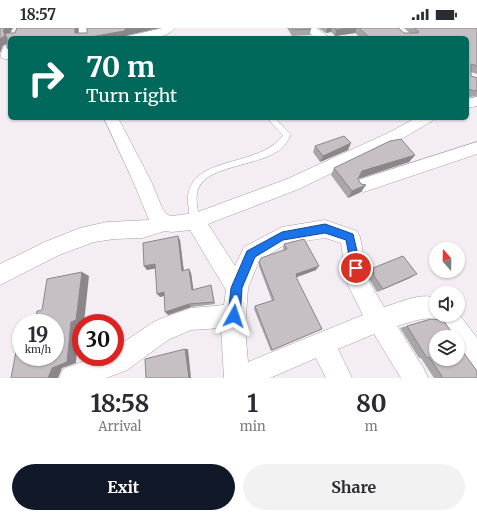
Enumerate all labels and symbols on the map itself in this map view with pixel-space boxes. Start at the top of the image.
north arrow [429,242,465,278]
pin [339,251,373,285]
position arrow [213,295,255,337]
speed limit sign: 30 [72,314,124,366]

